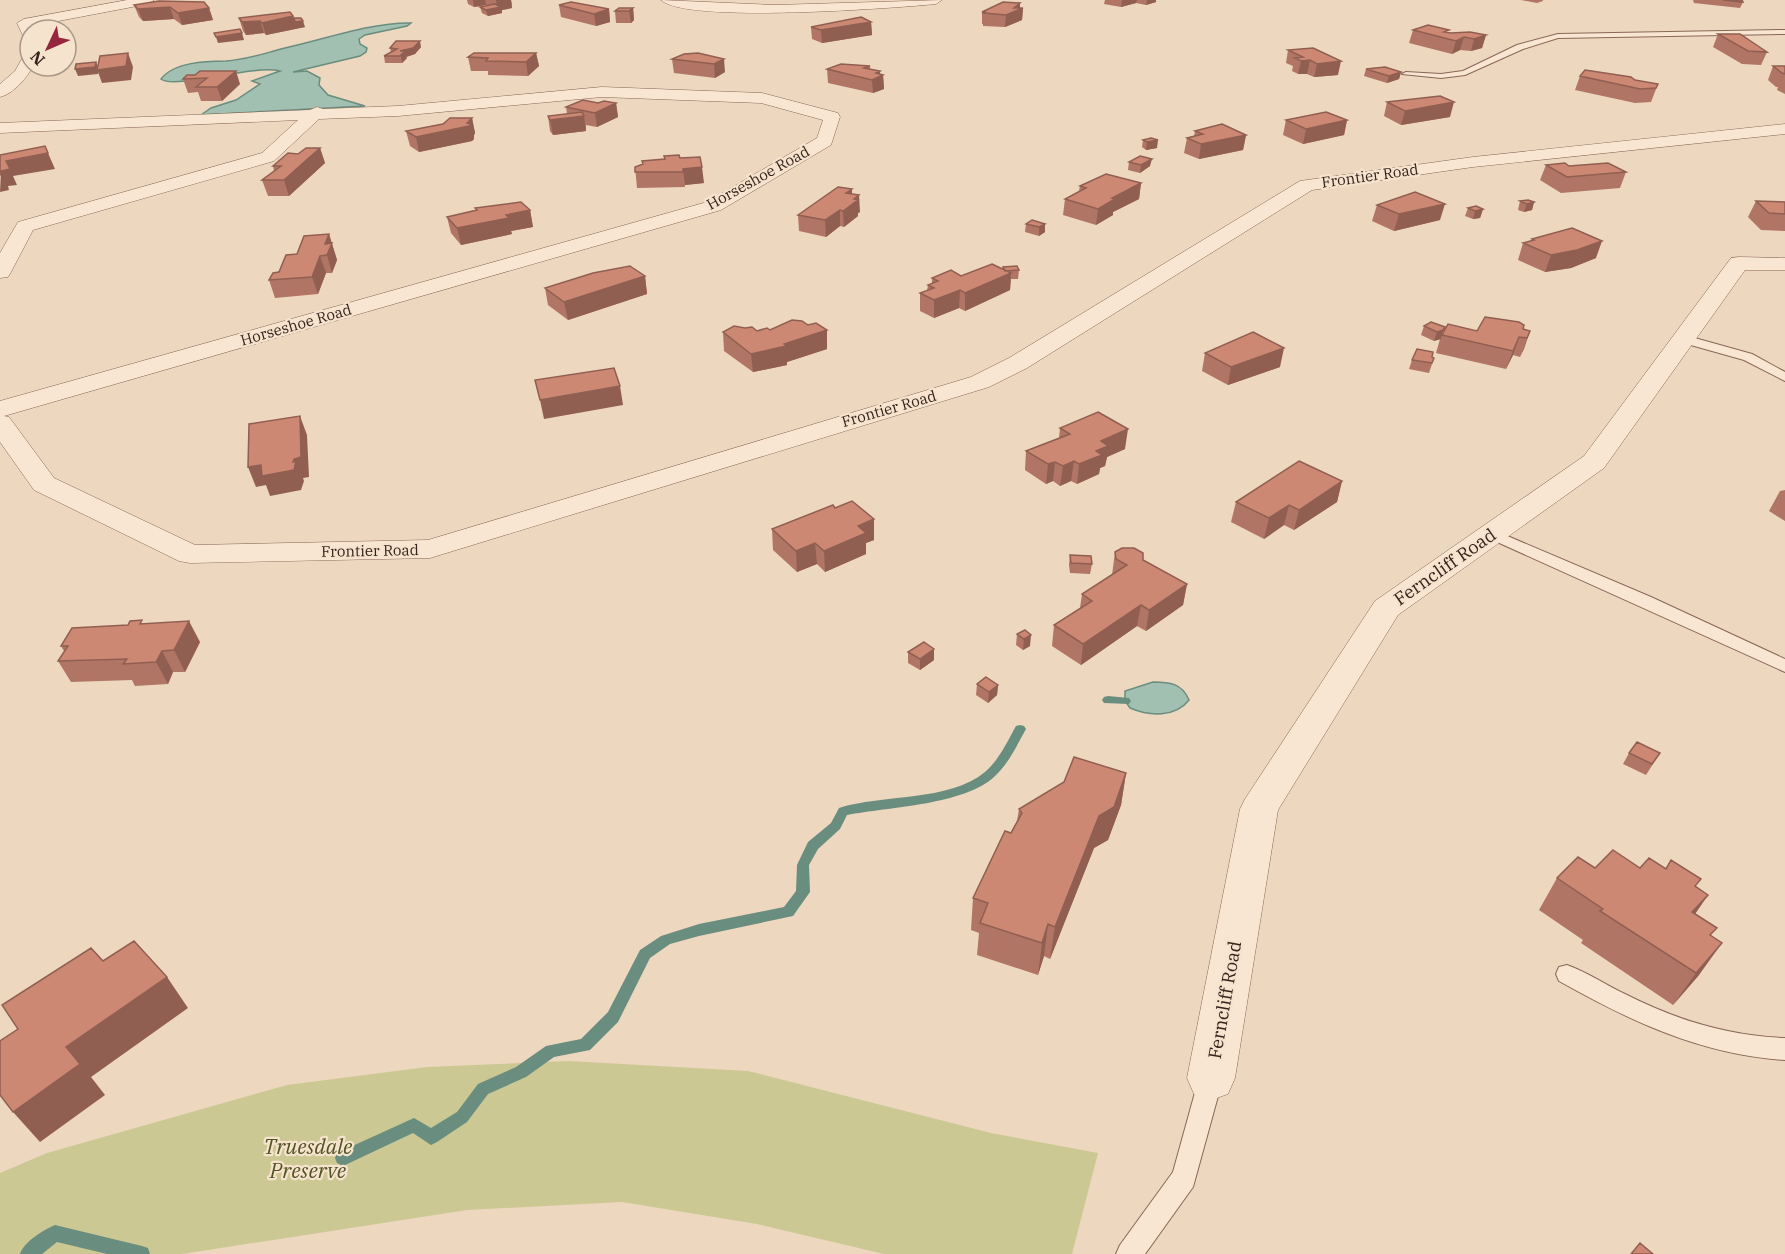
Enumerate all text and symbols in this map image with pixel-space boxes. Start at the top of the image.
north arrow [18,18,78,78]
text: N [26,47,49,70]
street label: Horseshoe Road [703,141,813,214]
street label: Frontier Road [1320,159,1420,192]
street label: Horseshoe Road [238,300,354,349]
street label: Frontier Road [839,386,938,431]
street label: Ferncliff Road [1389,523,1500,610]
street label: Frontier Road [321,540,419,561]
street label: Ferncliff Road [1203,939,1246,1061]
park label: Truesdale Preserve [264,1132,353,1184]

